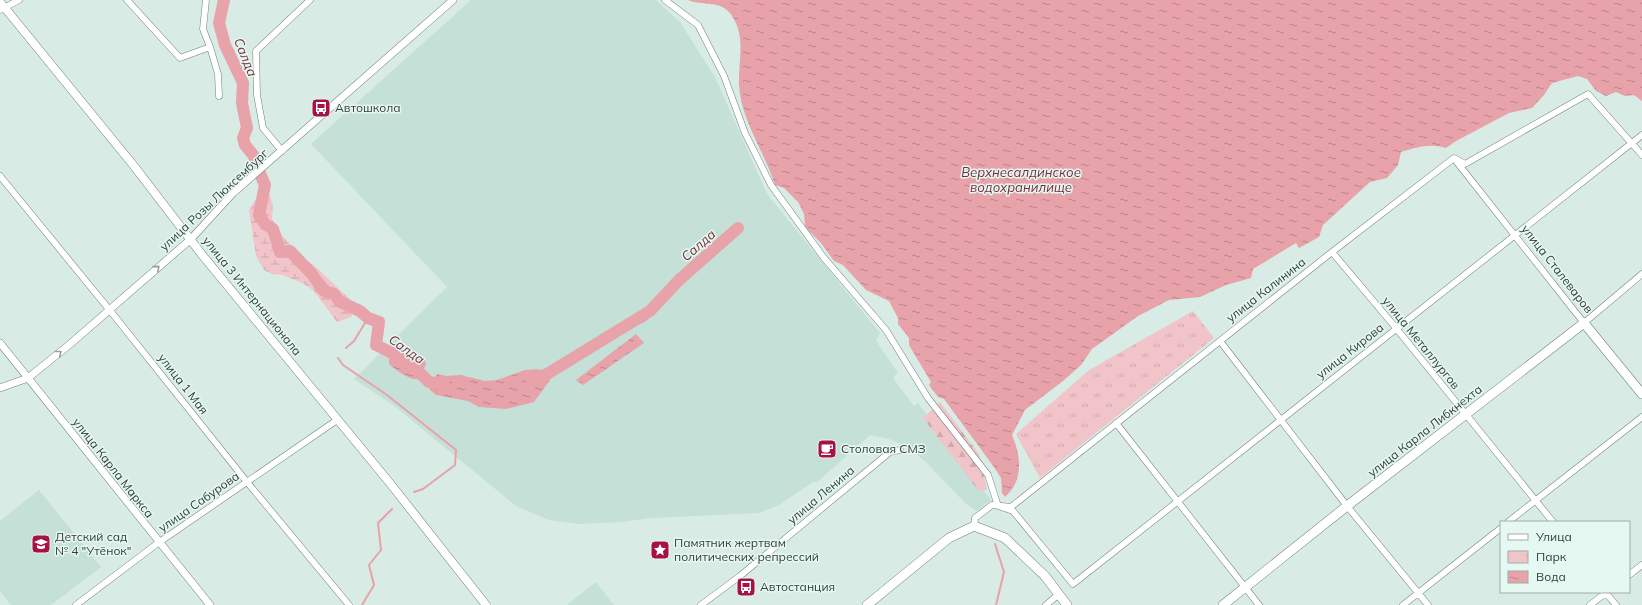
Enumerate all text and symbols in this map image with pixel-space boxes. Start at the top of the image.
water label: Салда [231,35,261,79]
bus stop icon: Автошкола [310,97,332,119]
place label: Автошкола [335,100,401,115]
street label: улица Розы Люксембург [156,145,271,254]
water label: Верхнесалдинское водохранилище [961,164,1081,195]
street label: улица Сталеваров [1518,222,1597,316]
water label: Салда [678,226,718,264]
street label: улица 3 Интернационала [200,233,305,358]
street label: улица Калинина [1223,254,1308,325]
one-way arrow [152,266,160,273]
street label: улица Металлургов [1379,293,1464,392]
street label: улица Кирова [1313,320,1386,382]
water label: Салда [386,331,428,367]
street label: улица 1 Мая [155,350,212,417]
one-way arrow [54,351,61,358]
street label: улица Карла Либкнехта [1365,381,1485,480]
street label: улица Карла Маркса [70,415,157,521]
cafe icon: Столовая СМЗ [816,438,838,460]
place label: Столовая СМЗ [841,441,926,456]
street label: улица Ленина [784,462,857,527]
street label: улица Сабурова [155,468,242,535]
legend [1500,521,1630,593]
place label: Детский сад № 4 "Утёнок" [55,529,132,558]
text: Улица [1535,529,1572,544]
school or university icon: Детский сад № 4 "Утёнок" [30,533,52,555]
place label: Памятник жертвам политических репрессий [674,535,819,564]
place icon: Памятник жертвам политических репрессий [649,539,671,561]
text: Парк [1536,549,1567,564]
text: Вода [1536,569,1566,584]
bus stop icon: Автостанция [735,576,757,598]
place label: Автостанция [760,579,835,594]

